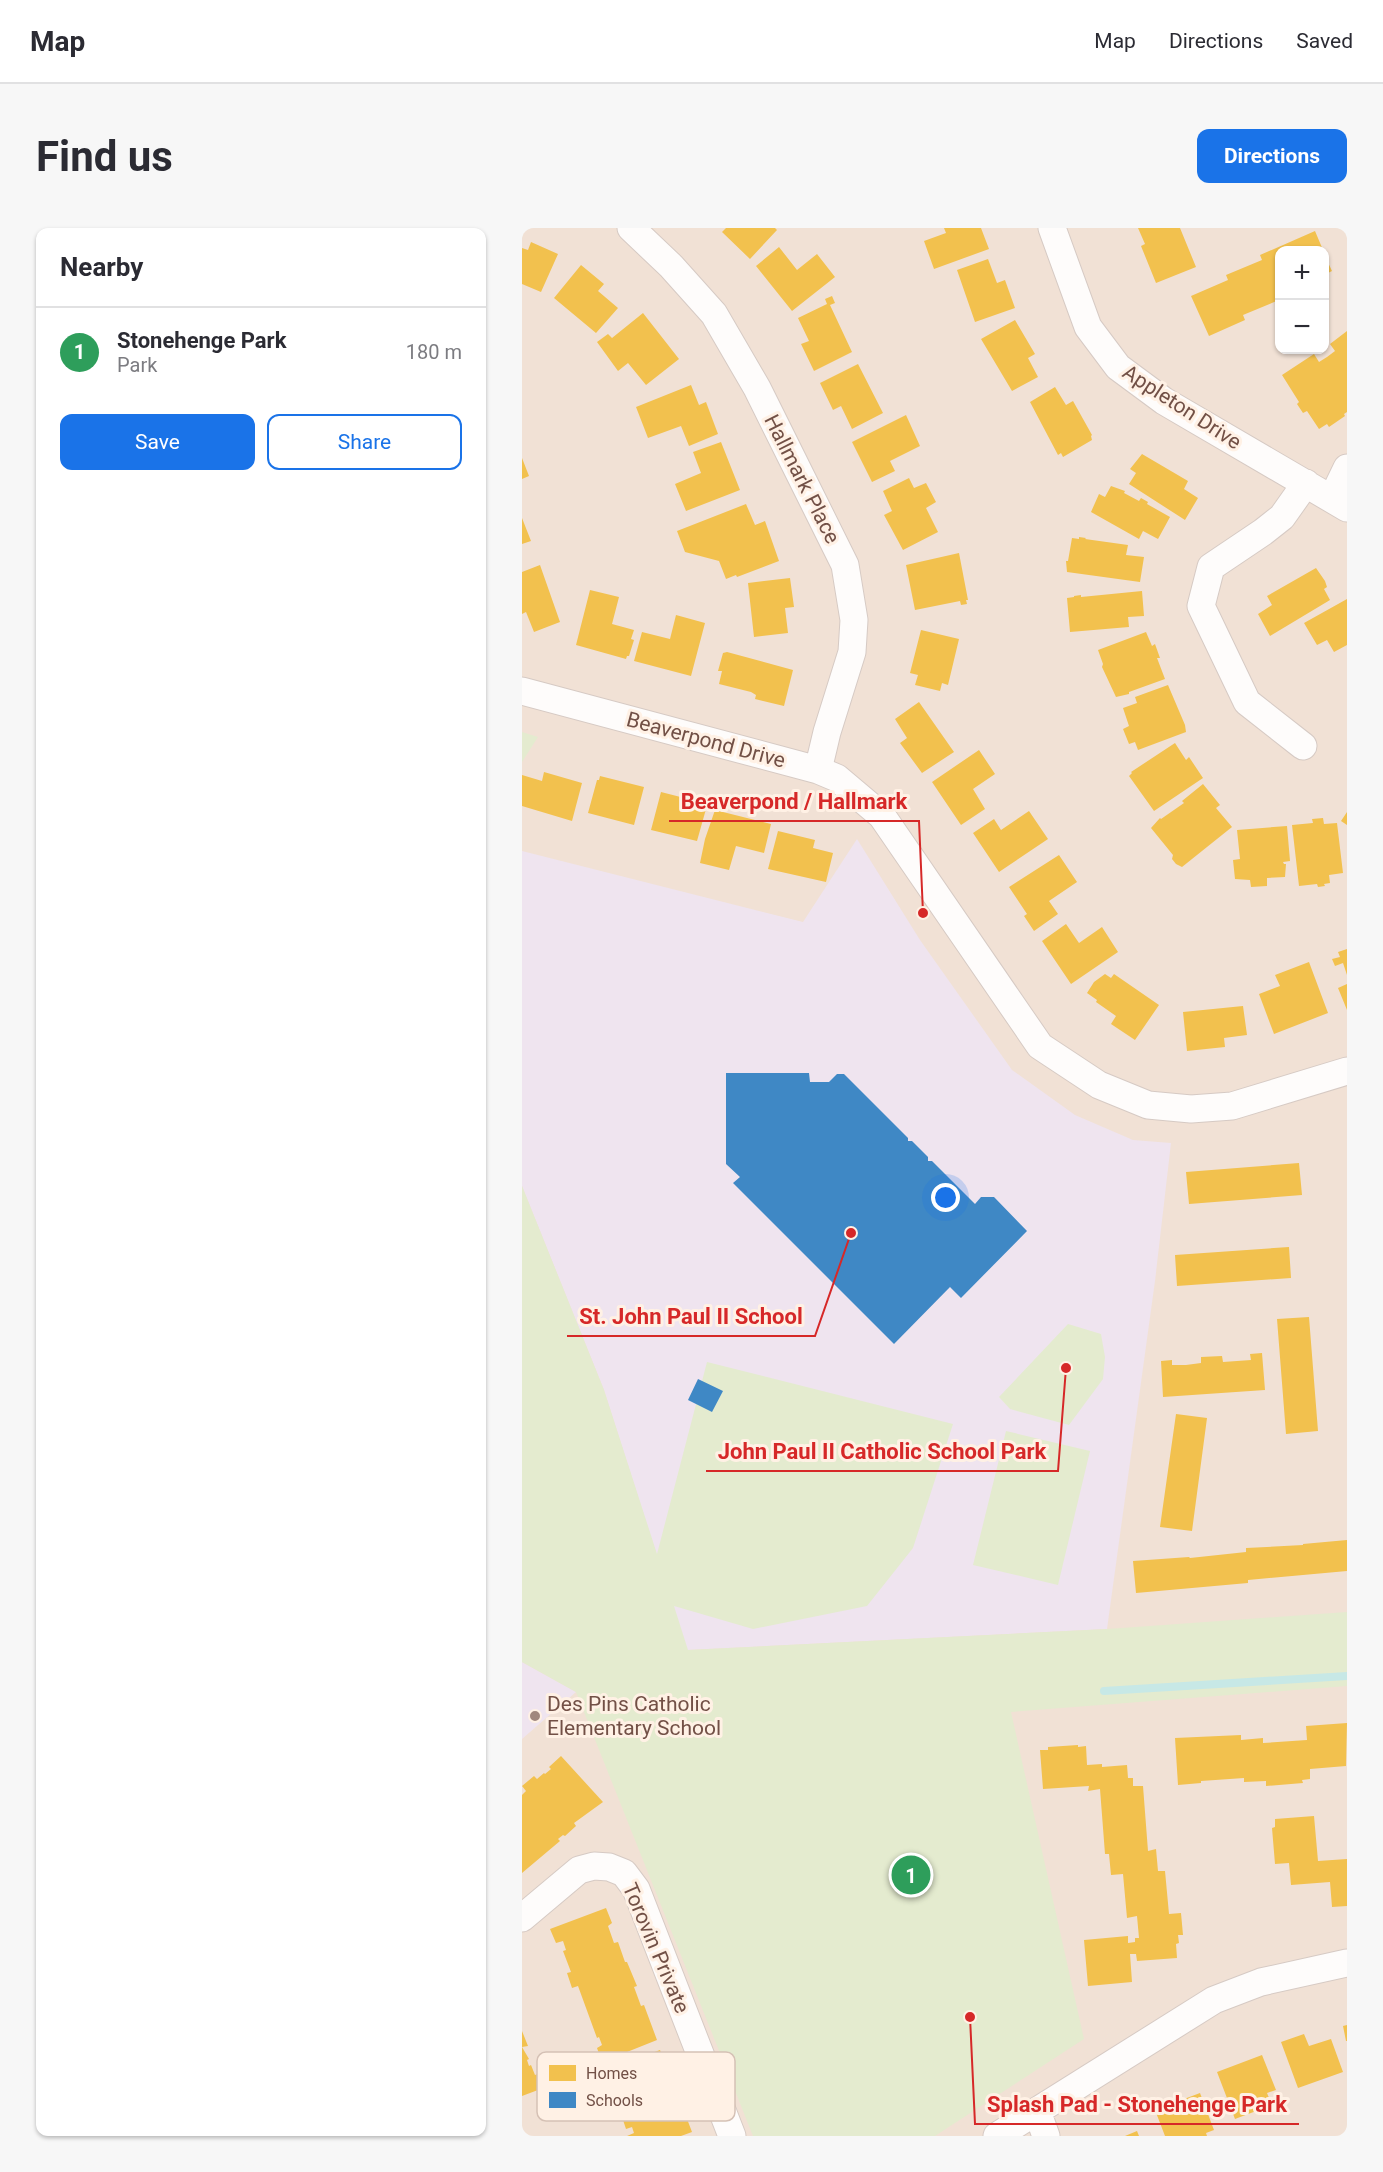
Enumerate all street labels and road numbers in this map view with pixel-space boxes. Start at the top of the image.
street label: Appleton Drive [1118,360,1246,454]
street label: Hallmark Place [759,411,845,547]
street label: Beaverpond Drive [624,707,788,773]
street label: Torovin Private [618,1879,694,2017]

